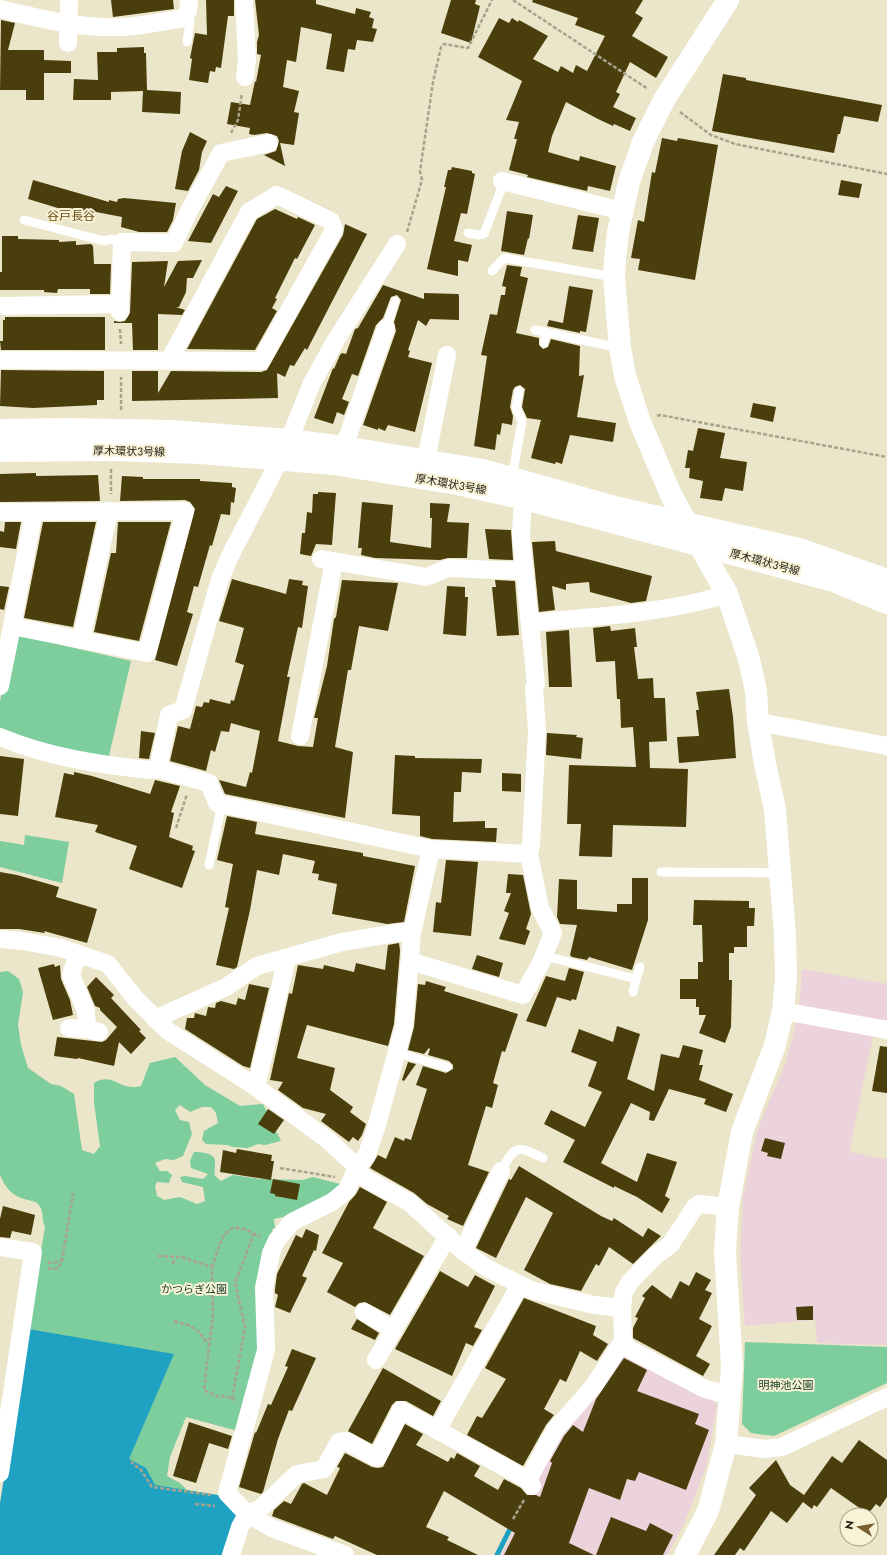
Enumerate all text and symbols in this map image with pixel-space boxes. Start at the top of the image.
district label: 谷戸長谷 [47,207,95,225]
street label: 厚木環状3号線 [93,442,165,460]
street label: 厚木環状3号線 [414,470,488,498]
street label: 厚木環状3号線 [728,545,802,579]
park label: かつらぎ公園 [161,1281,227,1297]
park label: 明神池公園 [759,1377,814,1393]
north arrow [839,1507,879,1547]
text: N [840,1519,858,1531]

